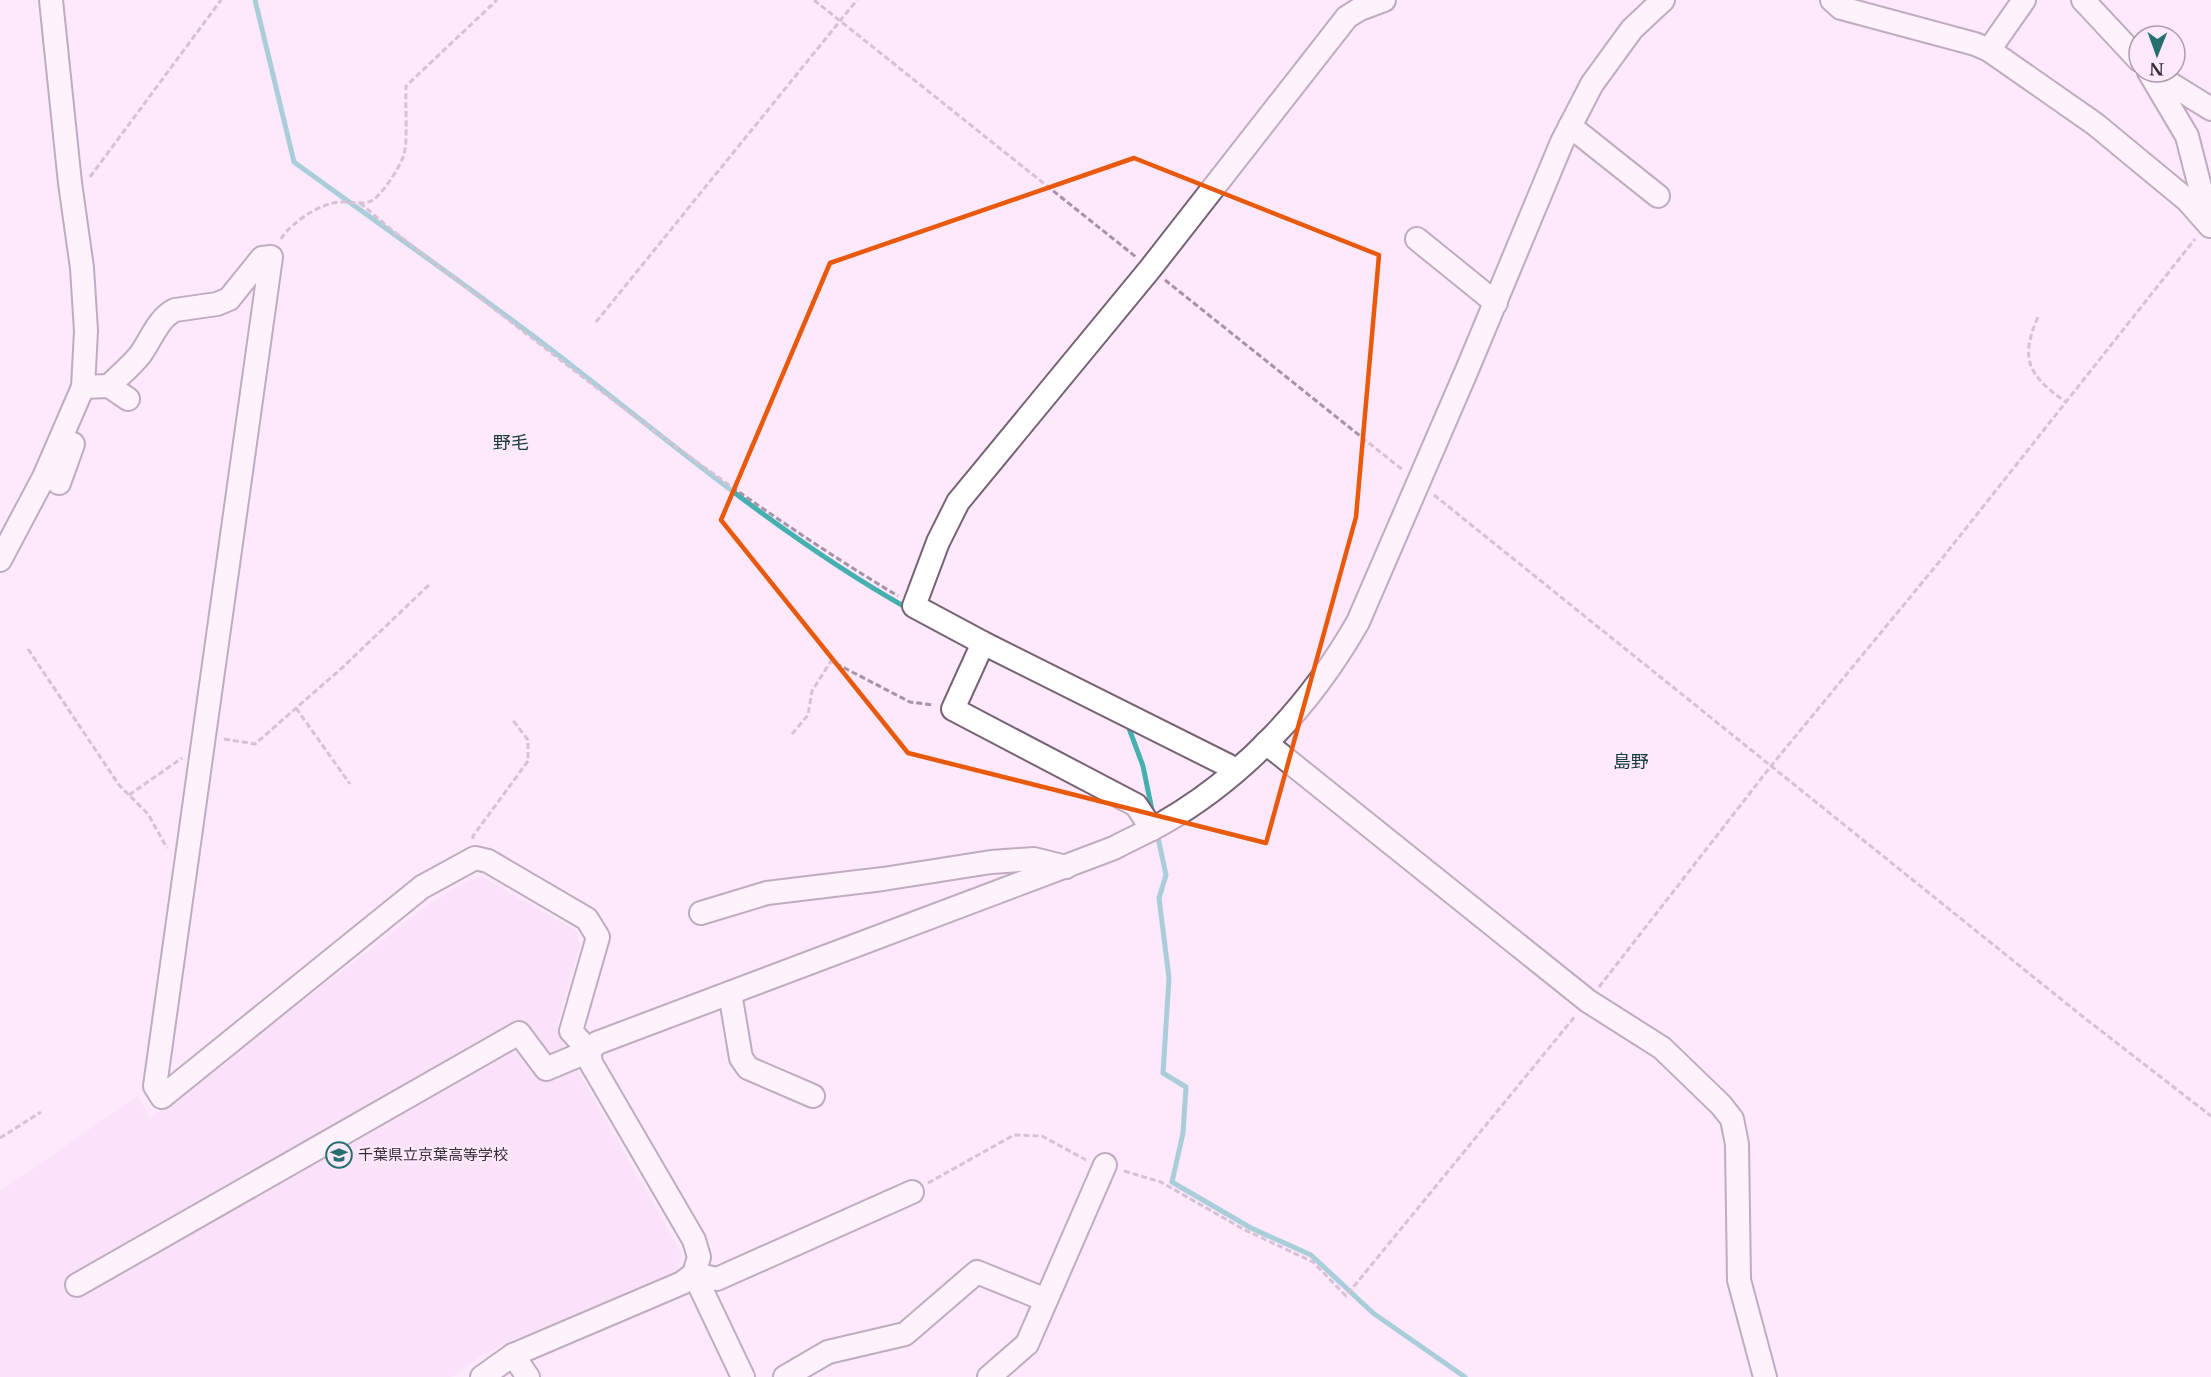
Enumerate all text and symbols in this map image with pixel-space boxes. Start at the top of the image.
north arrow [2127,24,2187,84]
text: N [2149,59,2164,79]
district label: 野毛 [493,432,529,454]
district label: 島野 [1613,751,1649,773]
school or university icon: 千葉県立京葉高等学校 [324,1140,354,1170]
place label: 千葉県立京葉高等学校 [358,1145,508,1164]

